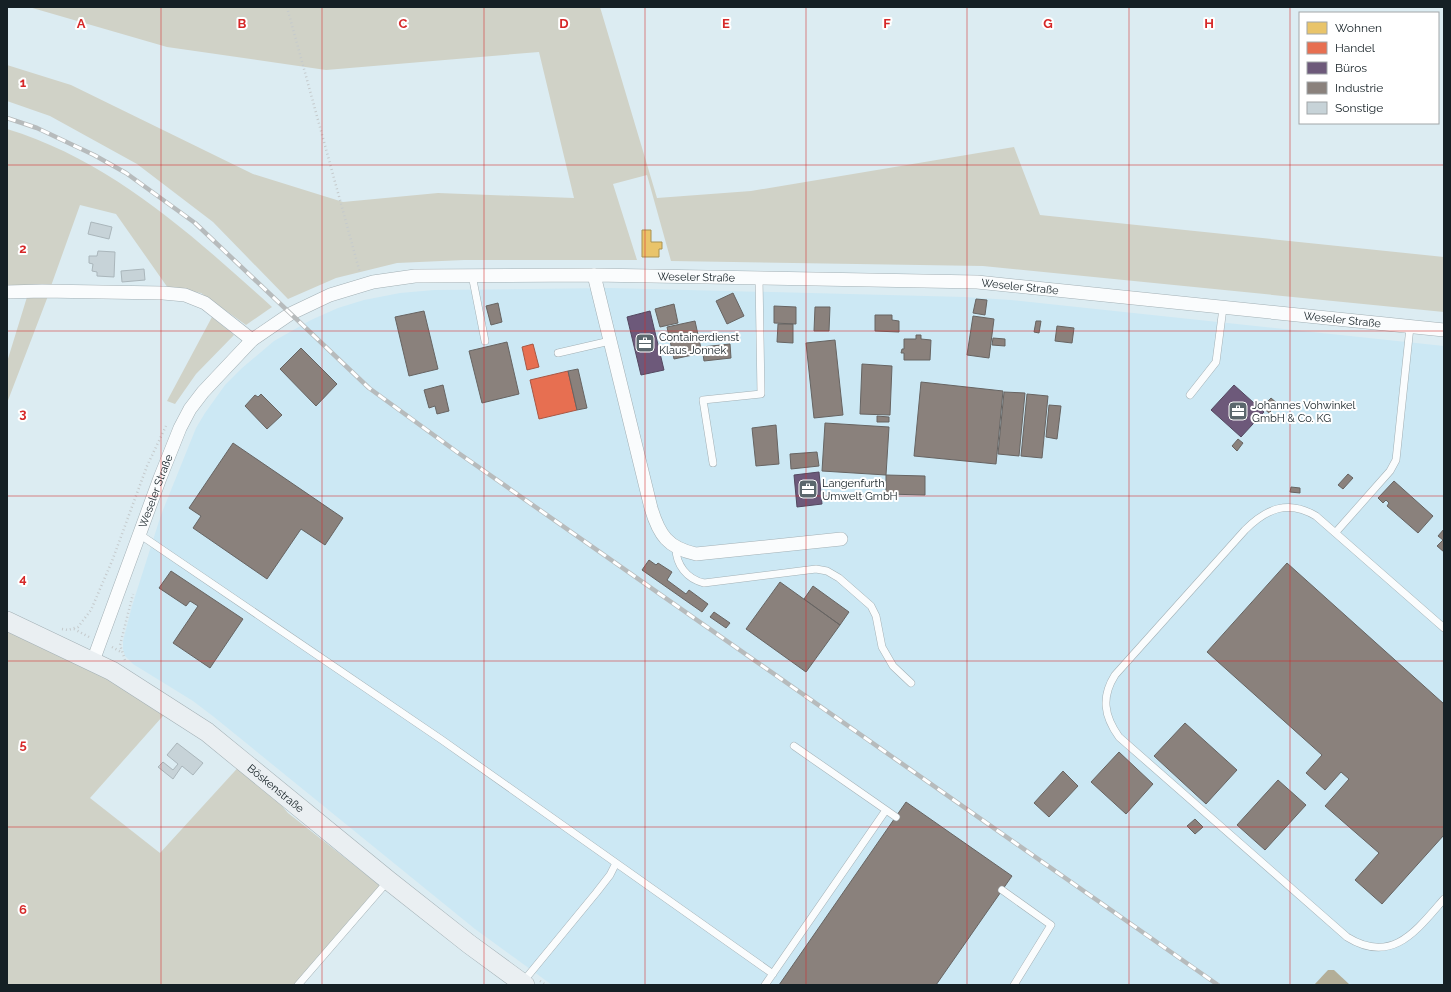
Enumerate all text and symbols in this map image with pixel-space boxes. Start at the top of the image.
legend [1299,12,1439,124]
text: A [77,16,86,31]
text: B [238,16,247,31]
text: C [399,16,408,31]
text: D [559,16,569,31]
text: E [722,16,730,31]
text: F [883,16,891,31]
text: G [1043,16,1053,31]
text: H [1204,16,1214,31]
text: Wohnen [1335,21,1382,35]
text: Handel [1335,41,1376,55]
text: Büros [1335,61,1367,75]
text: 1 [20,75,27,90]
text: Industrie [1335,81,1383,95]
text: Sonstige [1335,101,1383,115]
text: 2 [19,241,27,256]
street label: Weseler Straße [657,270,736,285]
street label: Weseler Straße [981,276,1060,297]
street label: Weseler Straße [1303,310,1382,331]
place label: Containerdienst Klaus Jonnek [659,331,740,357]
office icon: Containerdienst Klaus Jonnek [634,332,656,354]
place label: Johannes Vohwinkel GmbH & Co. KG [1252,399,1355,425]
office icon: Johannes Vohwinkel GmbH & Co. KG [1227,400,1249,422]
text: 3 [19,406,27,421]
street label: Weseler Straße [136,452,176,530]
place label: Langenfurth Umwelt GmbH [822,477,898,503]
office icon: Langenfurth Umwelt GmbH [797,478,819,500]
text: 4 [19,571,27,586]
text: 5 [19,737,27,752]
street label: Böskenstraße [245,762,307,816]
text: 6 [19,902,27,917]

